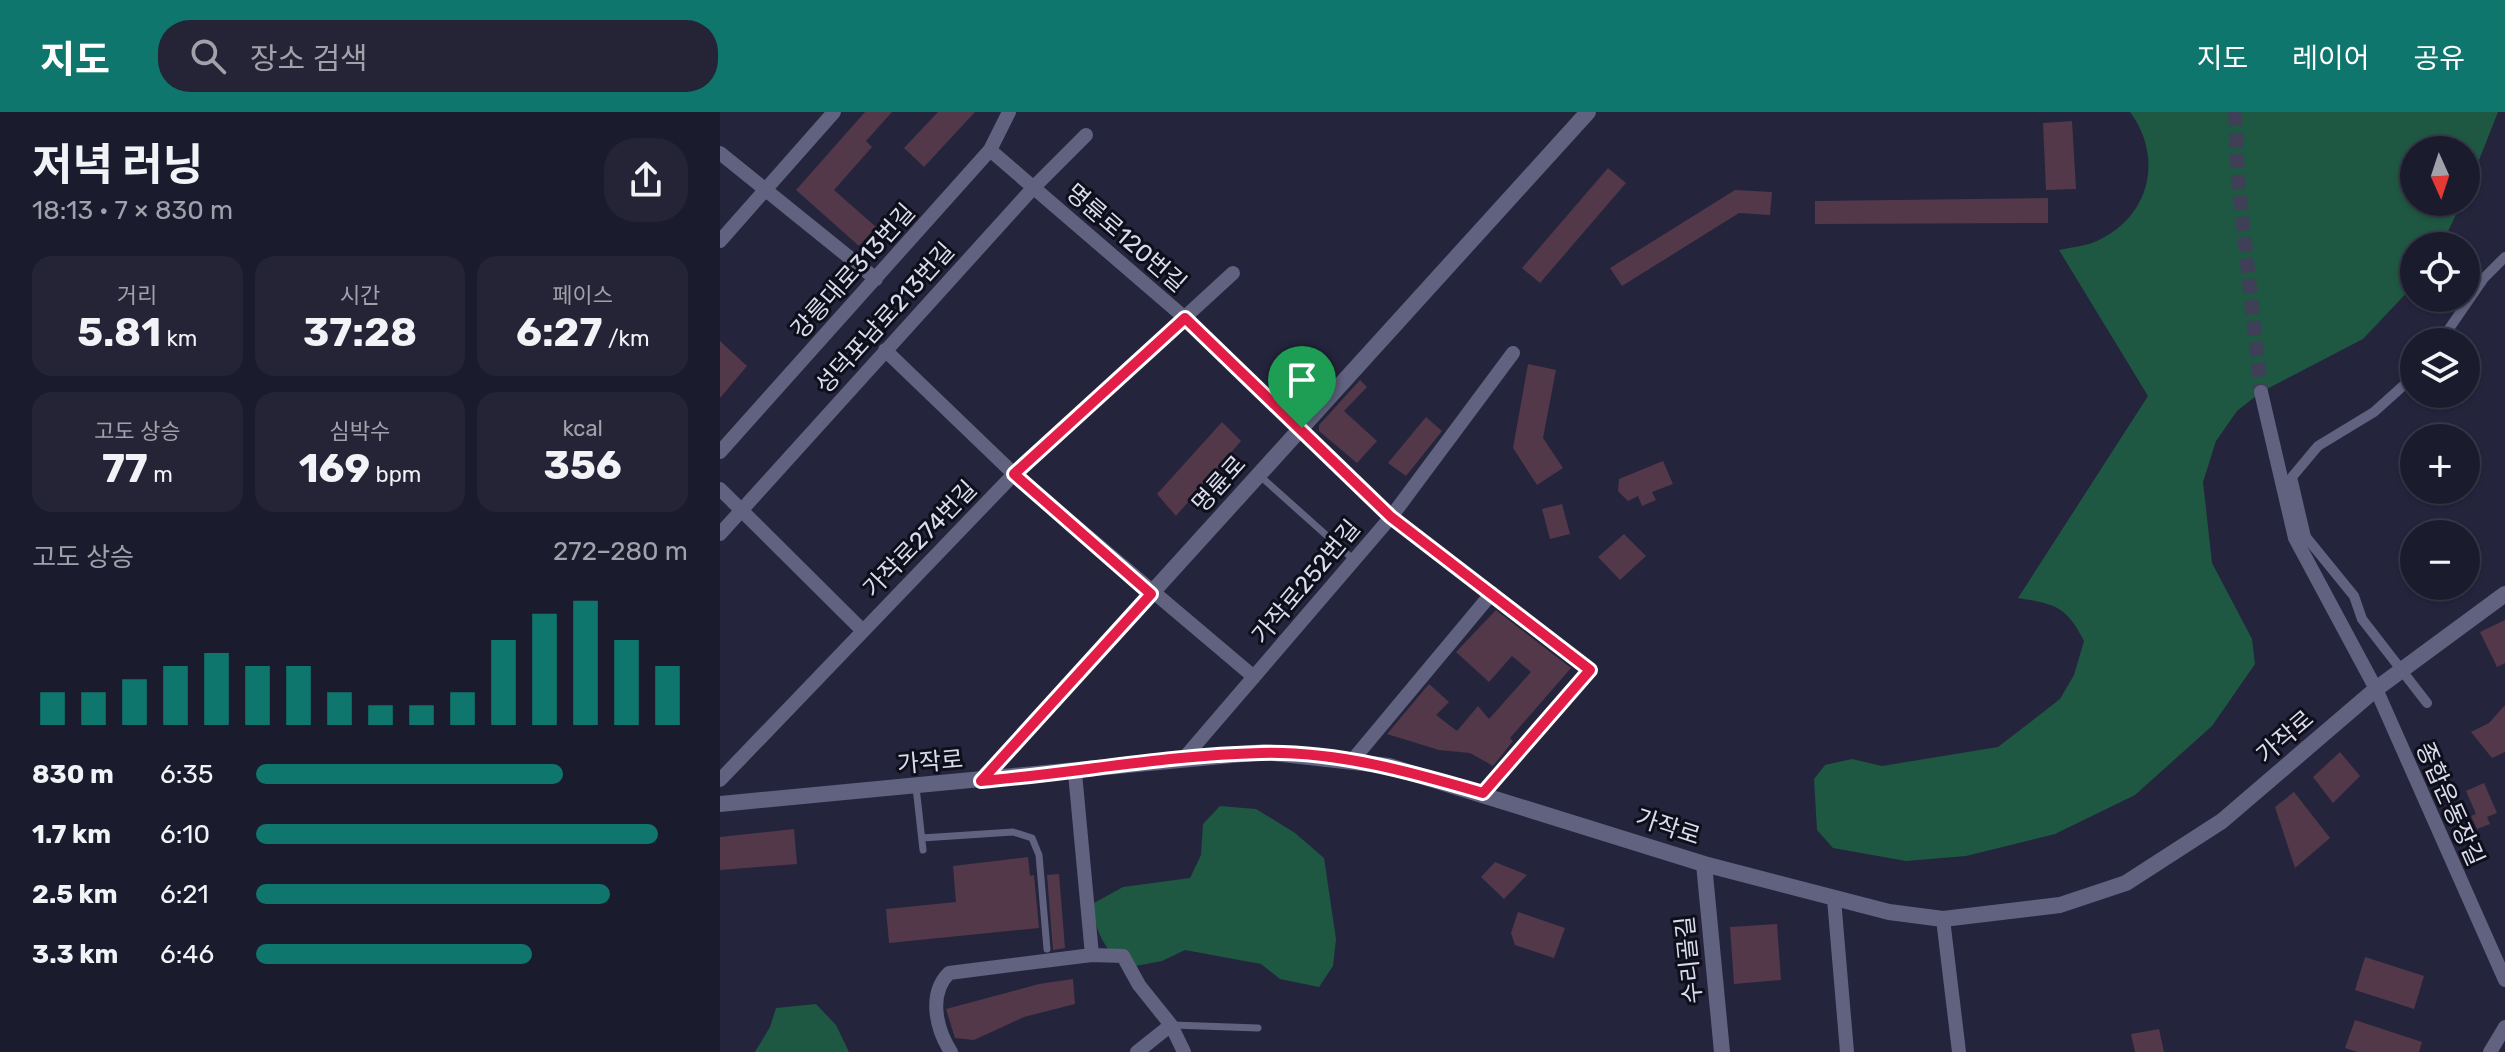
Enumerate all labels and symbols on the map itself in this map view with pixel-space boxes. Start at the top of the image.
north arrow [2400,136,2480,216]
street label: 명륜로120번길 [1060,178,1192,298]
street label: 강릉대로313번길 [785,198,921,344]
street label: 성덕포남로213번길 [810,237,960,399]
pin [1268,346,1336,428]
street label: 명륜로 [1186,450,1252,518]
street label: 가작로274번길 [858,475,982,603]
street label: 가작로252번길 [1246,514,1366,650]
street label: 가작로 [2251,705,2319,769]
street label: 종합운동장길 [2410,738,2490,870]
street label: 가작로 [896,745,964,779]
street label: 가작로 [1632,803,1704,851]
street label: 수리골길 [1670,915,1708,1005]

